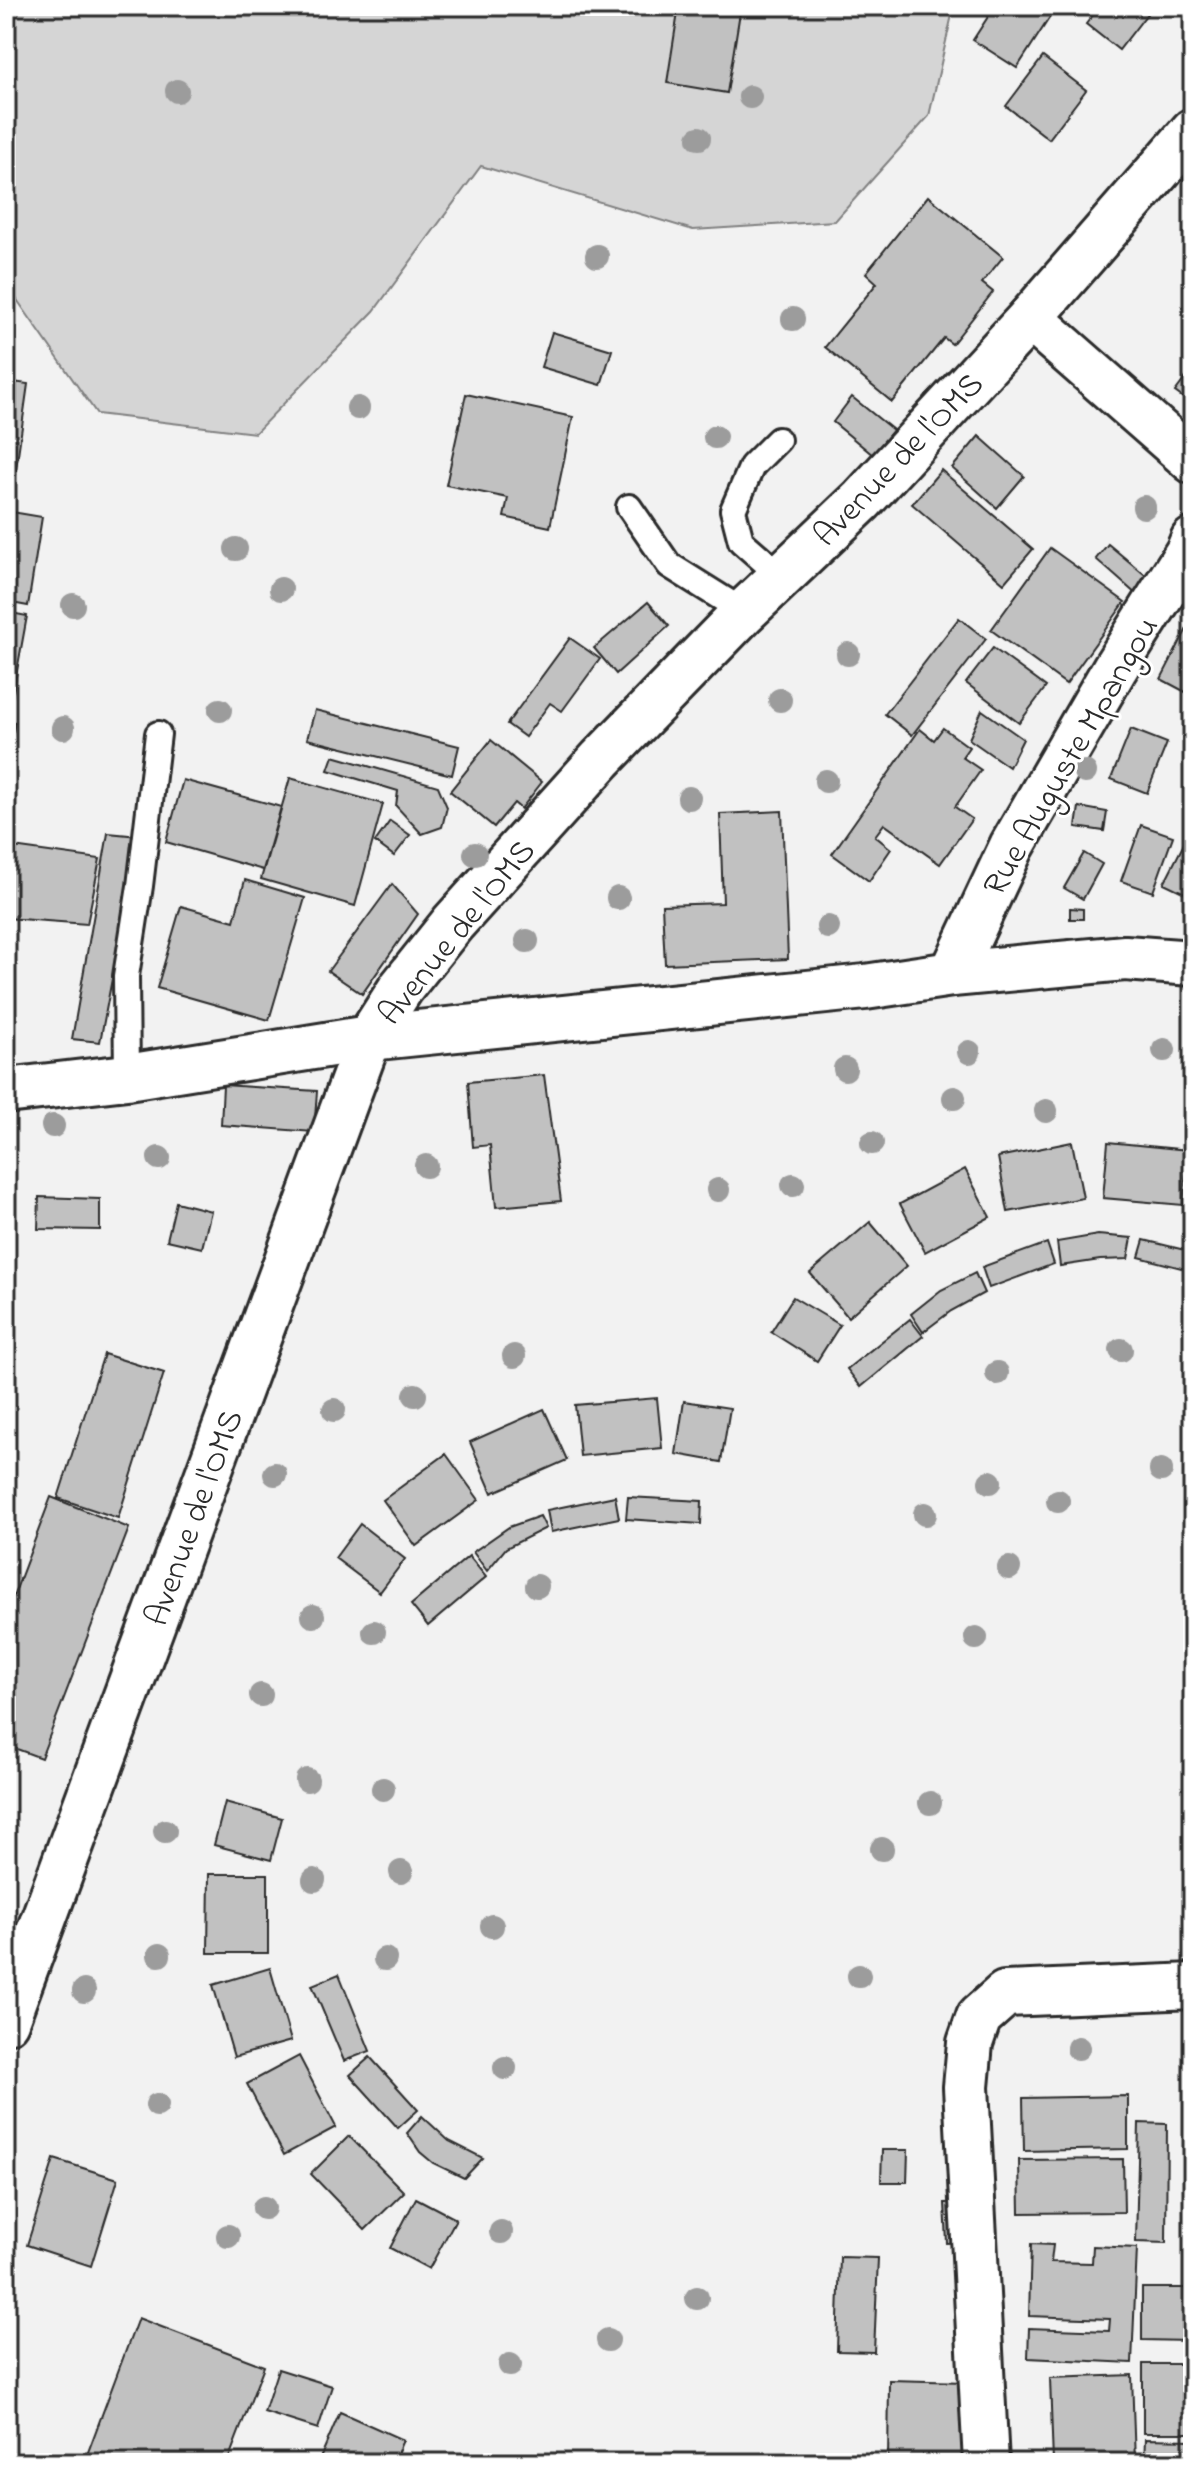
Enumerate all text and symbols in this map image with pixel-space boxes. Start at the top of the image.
street label: Avenue de l'OMS [803,362,997,560]
street label: Rue Auguste Mpangou [972,608,1173,906]
street label: Avenue de l'OMS [367,830,549,1037]
street label: Avenue de l'OMS [133,1403,258,1634]

